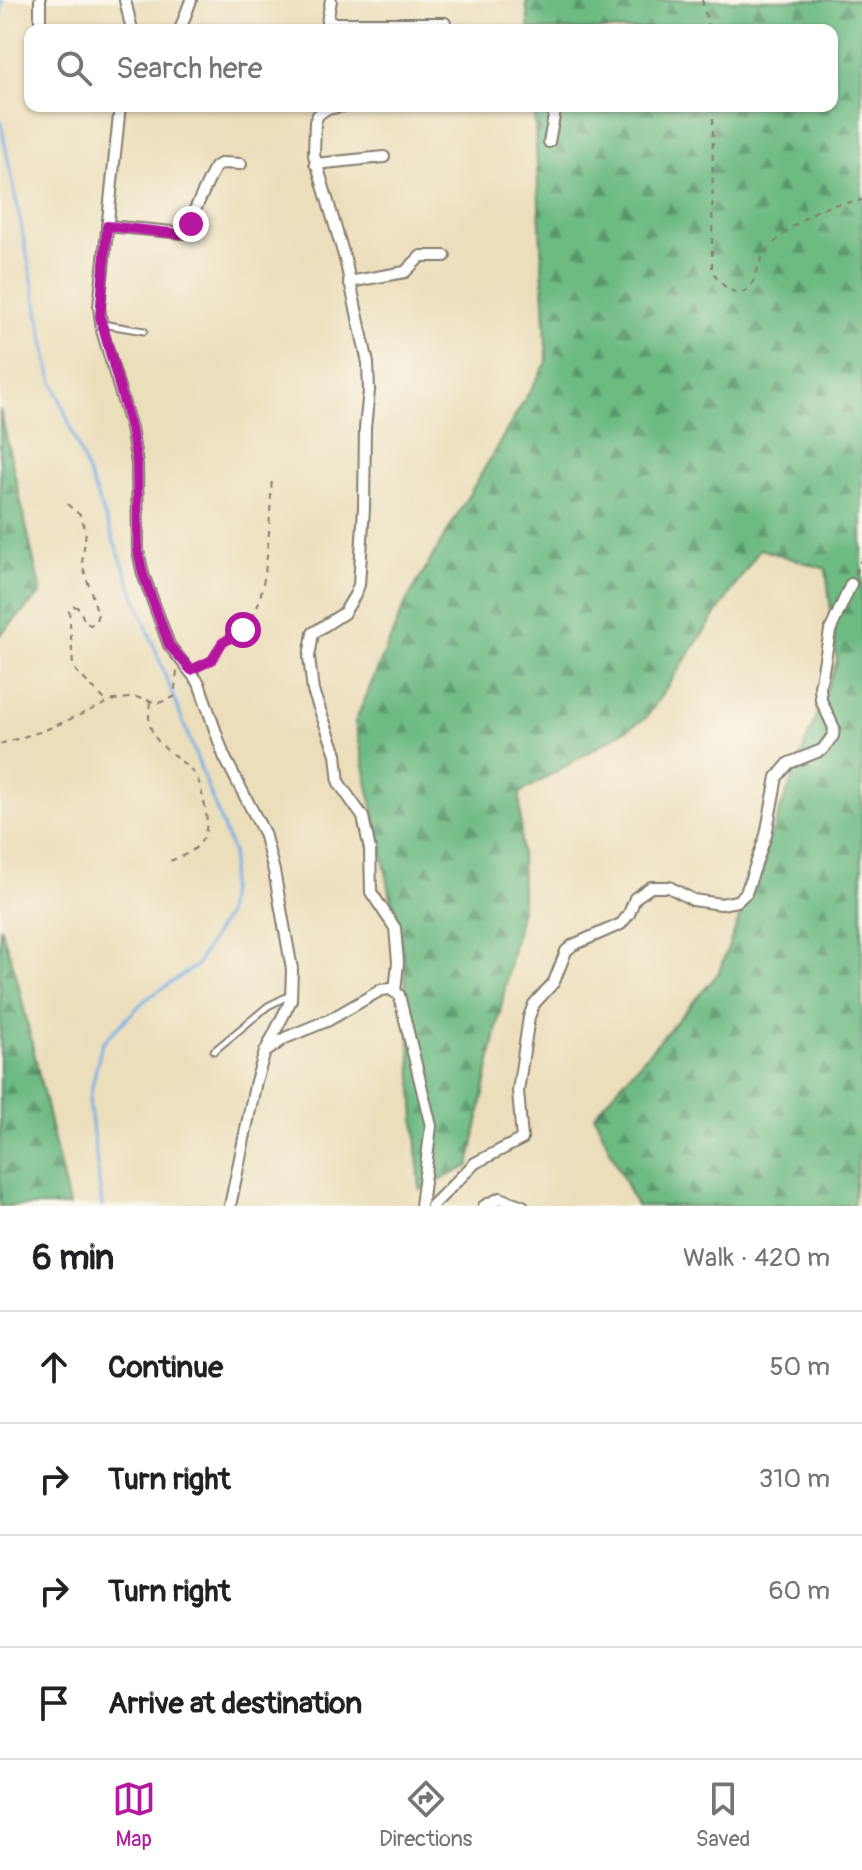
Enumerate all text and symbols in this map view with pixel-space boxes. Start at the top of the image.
search box [24,24,838,112]
icon: search [52,46,96,90]
text: Search here [116,50,263,87]
route end [173,206,209,242]
route start [225,612,261,648]
text: 6 min [32,1237,114,1280]
text: Walk · 420 m [683,1242,830,1274]
icon: ahead [32,1345,76,1389]
text: Continue [108,1349,223,1386]
text: 50 m [769,1351,830,1383]
icon: right [32,1457,76,1501]
text: Turn right [108,1461,231,1498]
text: 310 m [759,1463,830,1495]
icon: right [32,1569,76,1613]
text: Turn right [108,1573,231,1610]
text: 60 m [768,1575,830,1607]
icon: arrive [32,1681,76,1725]
text: Arrive at destination [108,1685,362,1722]
tab: Map [112,1777,156,1853]
tab: Directions [379,1777,472,1853]
tab: Saved [696,1777,750,1853]

